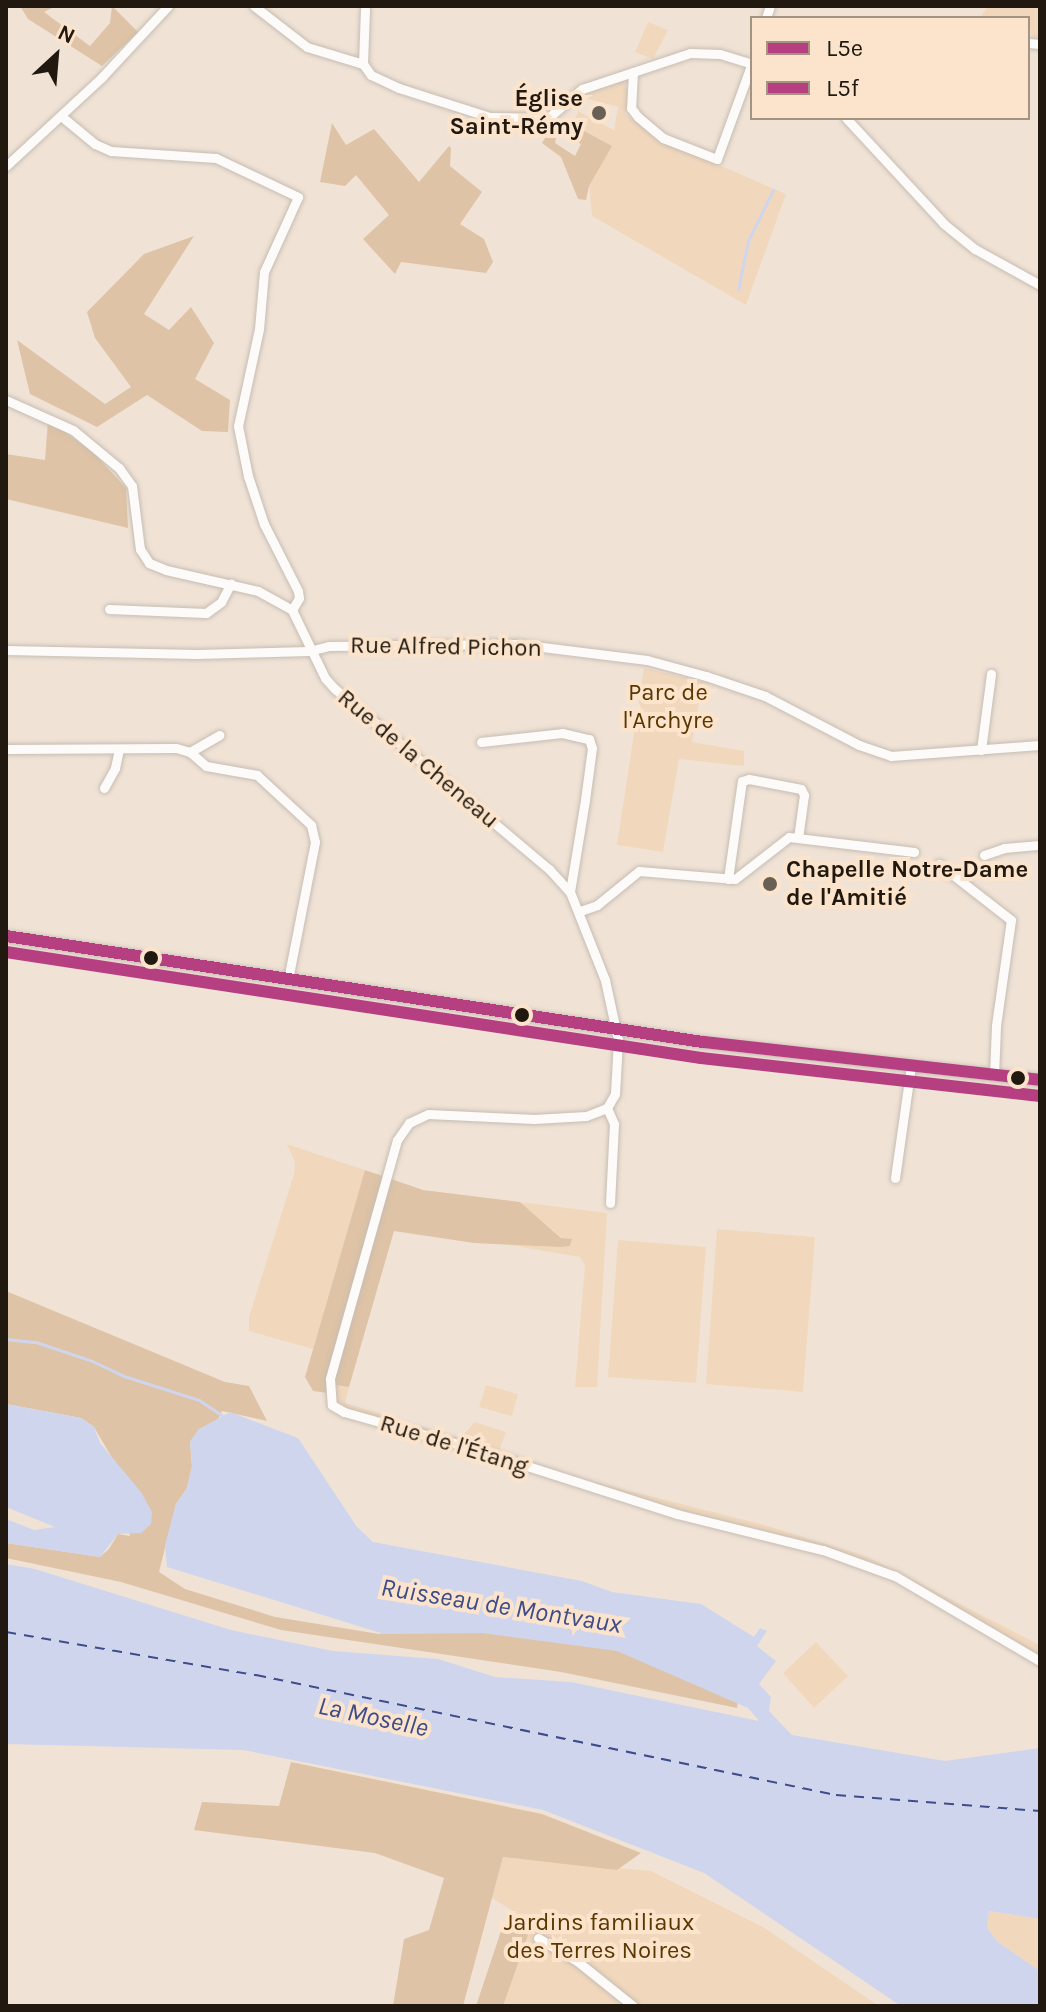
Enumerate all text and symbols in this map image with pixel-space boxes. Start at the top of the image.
north arrow [16,16,96,96]
legend [750,16,1030,120]
text: N [54,19,79,50]
text: L5e [826,34,863,62]
text: L5f [826,74,859,102]
place label: Église Saint-Rémy [449,85,583,141]
marker: Église Saint-Rémy [590,104,608,122]
street label: Rue Alfred Pichon [350,631,542,663]
park label: Parc de l'Archyre [622,679,714,735]
street label: Rue de la Cheneau [332,683,504,835]
place label: Chapelle Notre-Dame de l'Amitié [786,856,1028,912]
marker: Chapelle Notre-Dame de l'Amitié [761,875,779,893]
unlabelled marker [143,950,159,966]
unlabelled marker [514,1007,530,1023]
unlabelled marker [1010,1070,1026,1086]
street label: Rue de l'Étang [377,1409,531,1481]
water label: Ruisseau de Montvaux [379,1572,623,1640]
water label: La Moselle [315,1690,431,1744]
park label: Jardins familiaux des Terres Noires [504,1909,694,1965]

